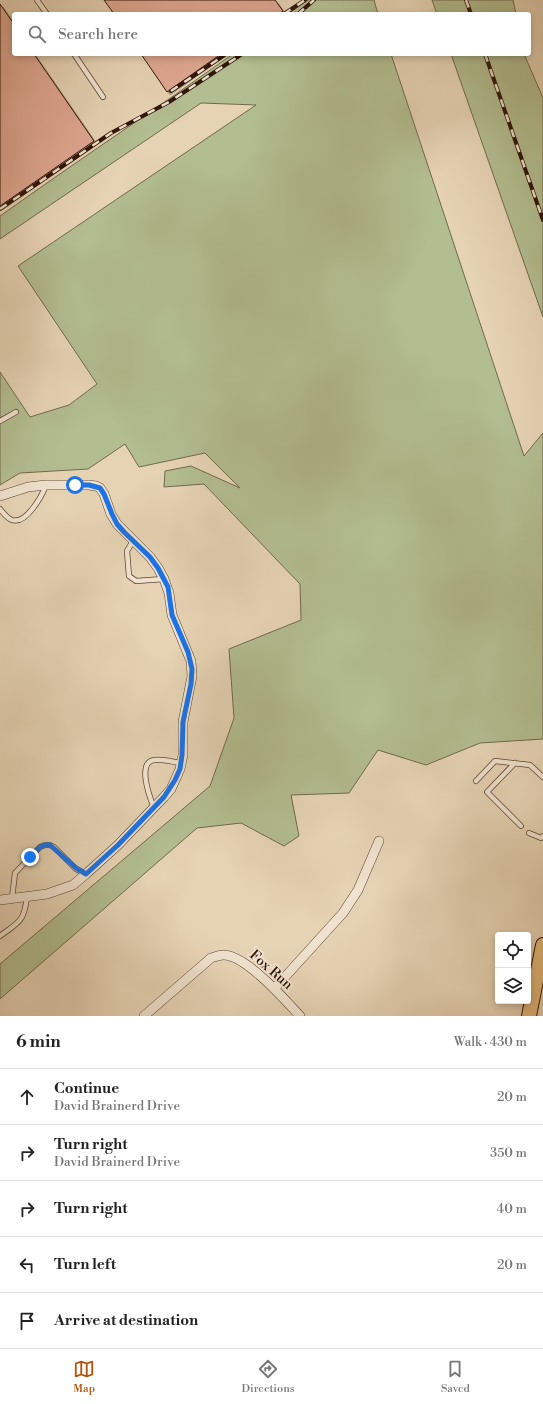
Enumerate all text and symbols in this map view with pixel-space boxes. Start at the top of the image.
search box [12,12,531,56]
icon: search [26,23,48,45]
text: Search here [58,25,138,44]
route start [66,476,84,494]
route end [21,848,39,866]
map controls [495,932,531,1004]
button: locate [495,932,531,968]
street label: Fox Run [246,946,297,994]
button: layers [495,968,531,1004]
text: 6 min [16,1031,61,1053]
text: Walk · 430 m [454,1034,527,1050]
text: Continue [54,1079,119,1098]
icon: ahead [16,1086,38,1108]
text: 20 m [497,1089,527,1105]
text: David Brainerd Drive [54,1098,180,1114]
text: Turn right [54,1135,128,1154]
icon: right [16,1142,38,1164]
text: 350 m [490,1145,527,1161]
text: David Brainerd Drive [54,1154,180,1170]
icon: right [16,1198,38,1220]
text: Turn right [54,1199,128,1218]
text: 40 m [497,1201,527,1217]
icon: left [16,1254,38,1276]
text: Turn left [54,1255,116,1274]
text: 20 m [497,1257,527,1273]
icon: arrive [16,1310,38,1332]
text: Arrive at destination [54,1311,198,1330]
tab: Map [73,1358,95,1396]
tab: Directions [242,1358,295,1396]
tab: Saved [441,1358,470,1396]

